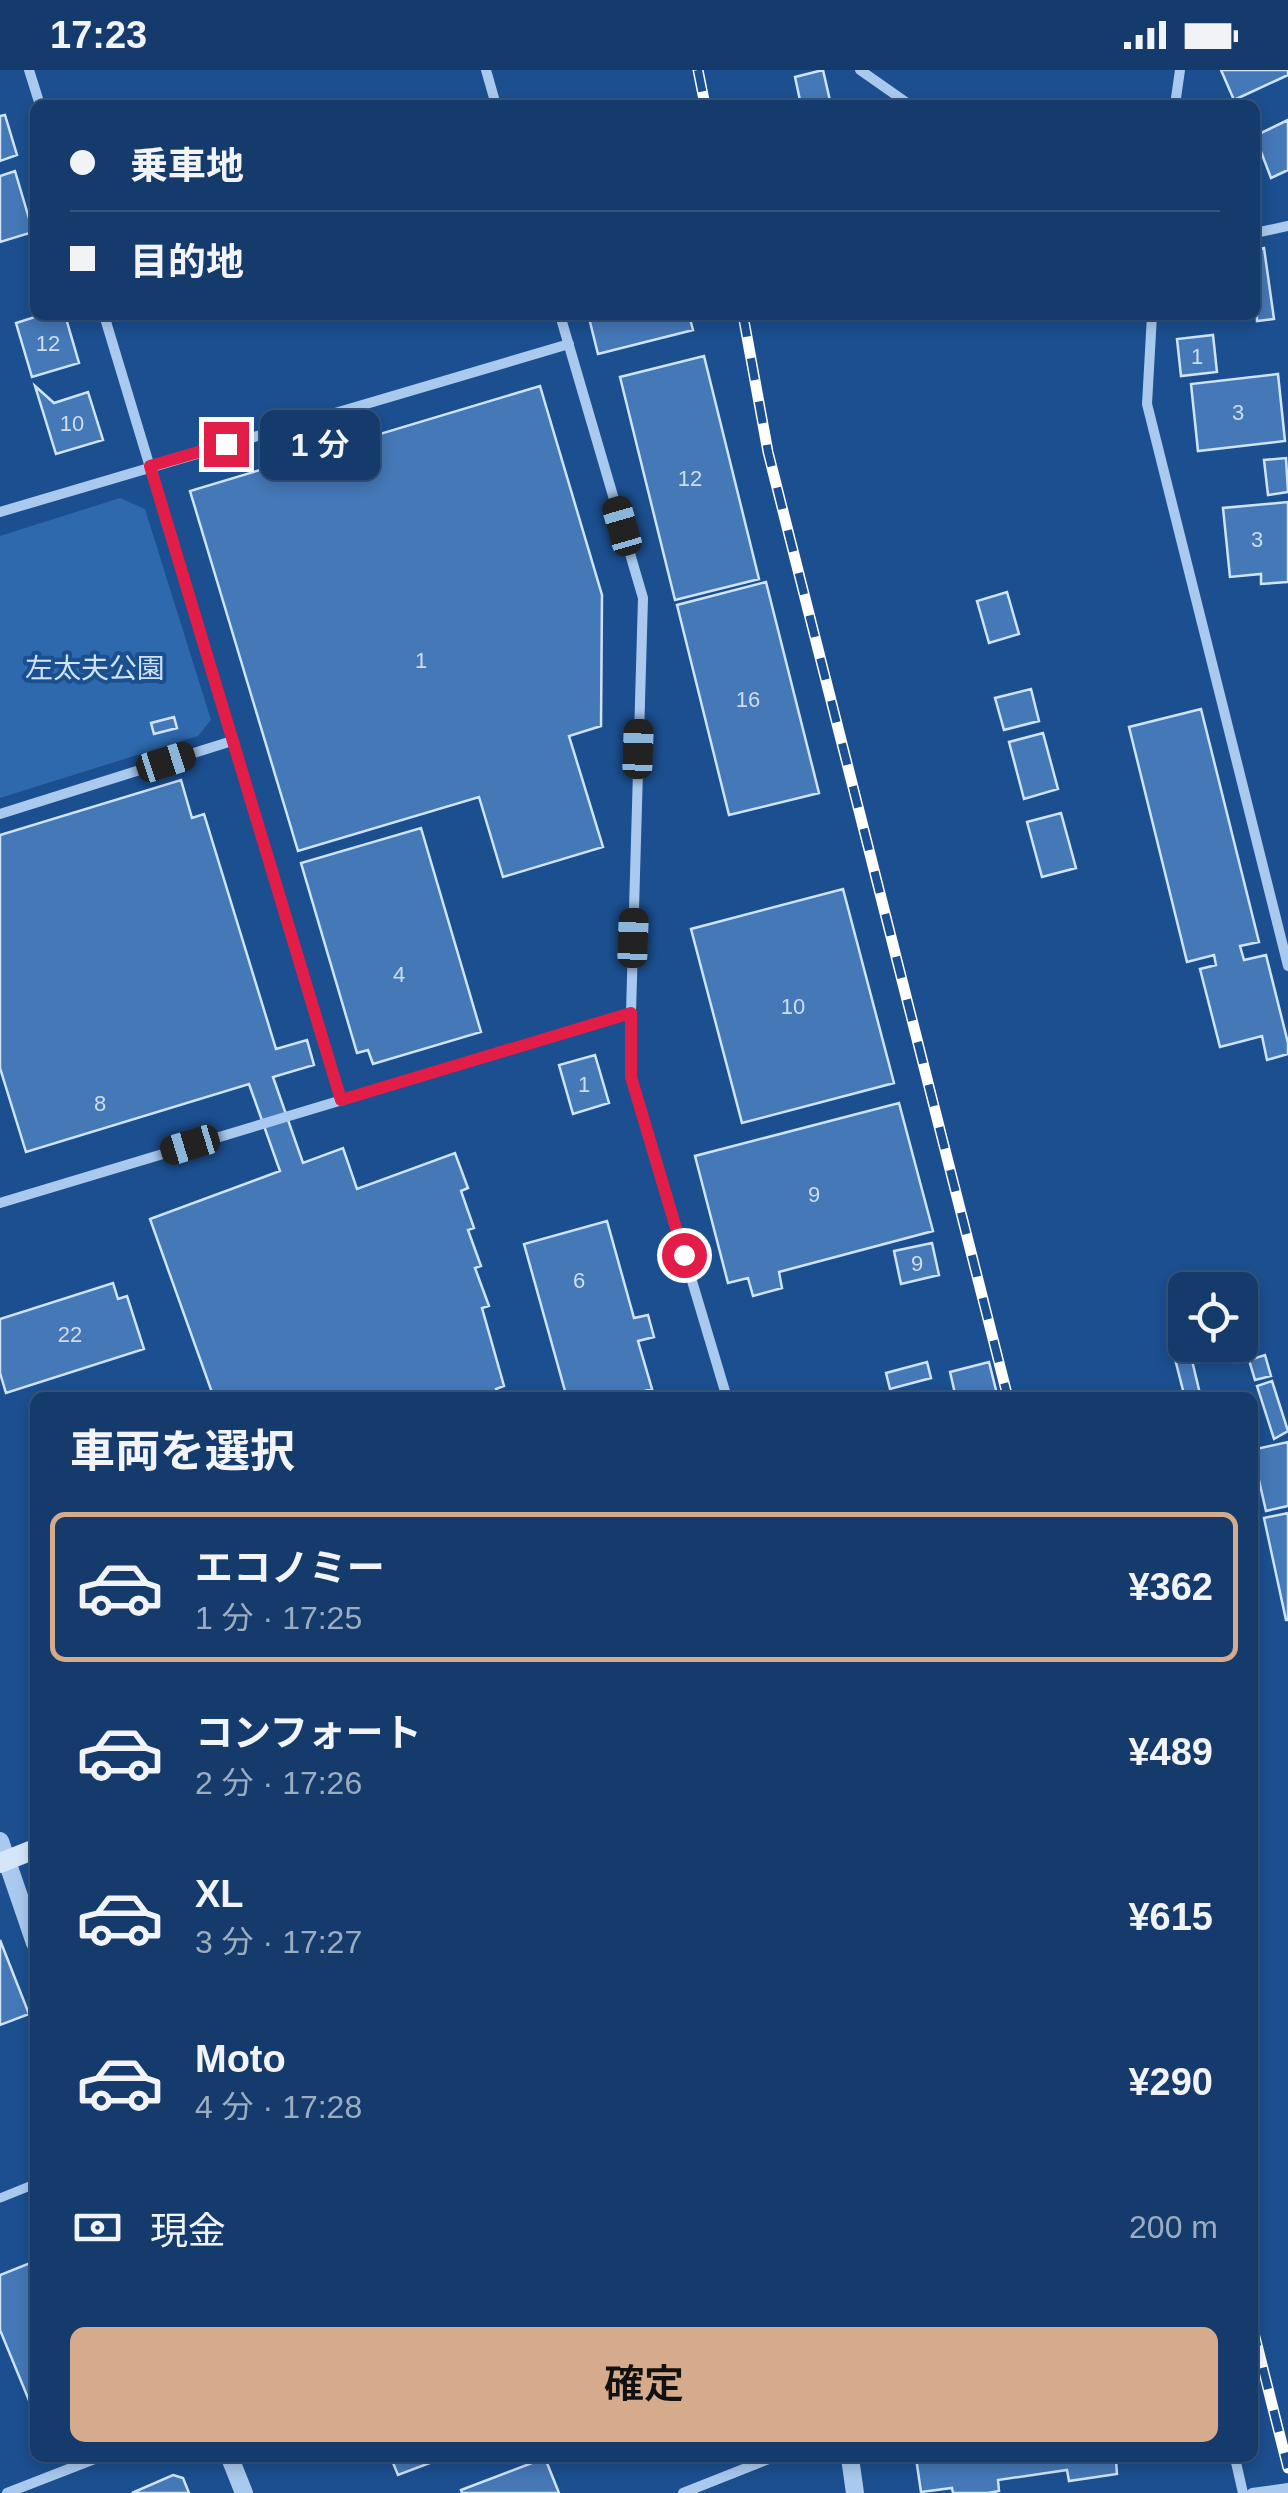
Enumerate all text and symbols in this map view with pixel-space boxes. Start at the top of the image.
text: 17:23 [50,14,147,56]
text: 乗車地 [130,145,244,187]
text: 目的地 [130,241,244,283]
house number: 12 [36,331,60,356]
house number: 1 [1191,344,1203,369]
house number: 3 [1232,400,1244,425]
callout: 1 分 [261,409,381,479]
house number: 10 [60,411,84,436]
route end [204,422,249,467]
text: 1 分 [291,427,349,463]
house number: 12 [678,466,702,491]
car [599,493,645,559]
house number: 3 [1251,527,1263,552]
house number: 1 [415,648,427,673]
park label: 左太夫公園 [25,653,165,684]
house number: 16 [736,687,760,712]
car [622,718,654,780]
car [133,738,199,786]
car [617,907,649,969]
house number: 4 [393,962,405,987]
house number: 10 [781,994,805,1019]
house number: 1 [578,1072,590,1097]
house number: 8 [94,1091,106,1116]
car [157,1122,223,1168]
house number: 9 [808,1182,820,1207]
route start [662,1233,707,1278]
house number: 9 [911,1251,923,1276]
house number: 6 [573,1268,585,1293]
map controls [1168,1272,1258,1362]
button: locate [1168,1272,1258,1362]
house number: 22 [58,1322,82,1347]
text: 車両を選択 [70,1426,295,1477]
icon: car [75,1542,165,1632]
text: エコノミー [195,1547,385,1589]
text: ¥362 [1128,1566,1213,1608]
text: 1 分 · 17:25 [195,1600,362,1636]
icon: car [75,1707,165,1797]
text: コンフォート [195,1712,422,1754]
text: ¥489 [1128,1731,1213,1773]
text: 2 分 · 17:26 [195,1765,362,1801]
icon: car [75,1872,165,1962]
text: XL [195,1873,244,1915]
text: ¥615 [1128,1896,1213,1938]
text: 3 分 · 17:27 [195,1924,362,1960]
icon: car [75,2037,165,2127]
text: Moto [195,2038,286,2080]
text: ¥290 [1128,2061,1213,2103]
text: 4 分 · 17:28 [195,2089,362,2125]
icon: cash [70,2200,125,2255]
text: 200 m [1129,2209,1218,2245]
text: 現金 [150,2210,226,2252]
button: 確定 [70,2327,1218,2442]

